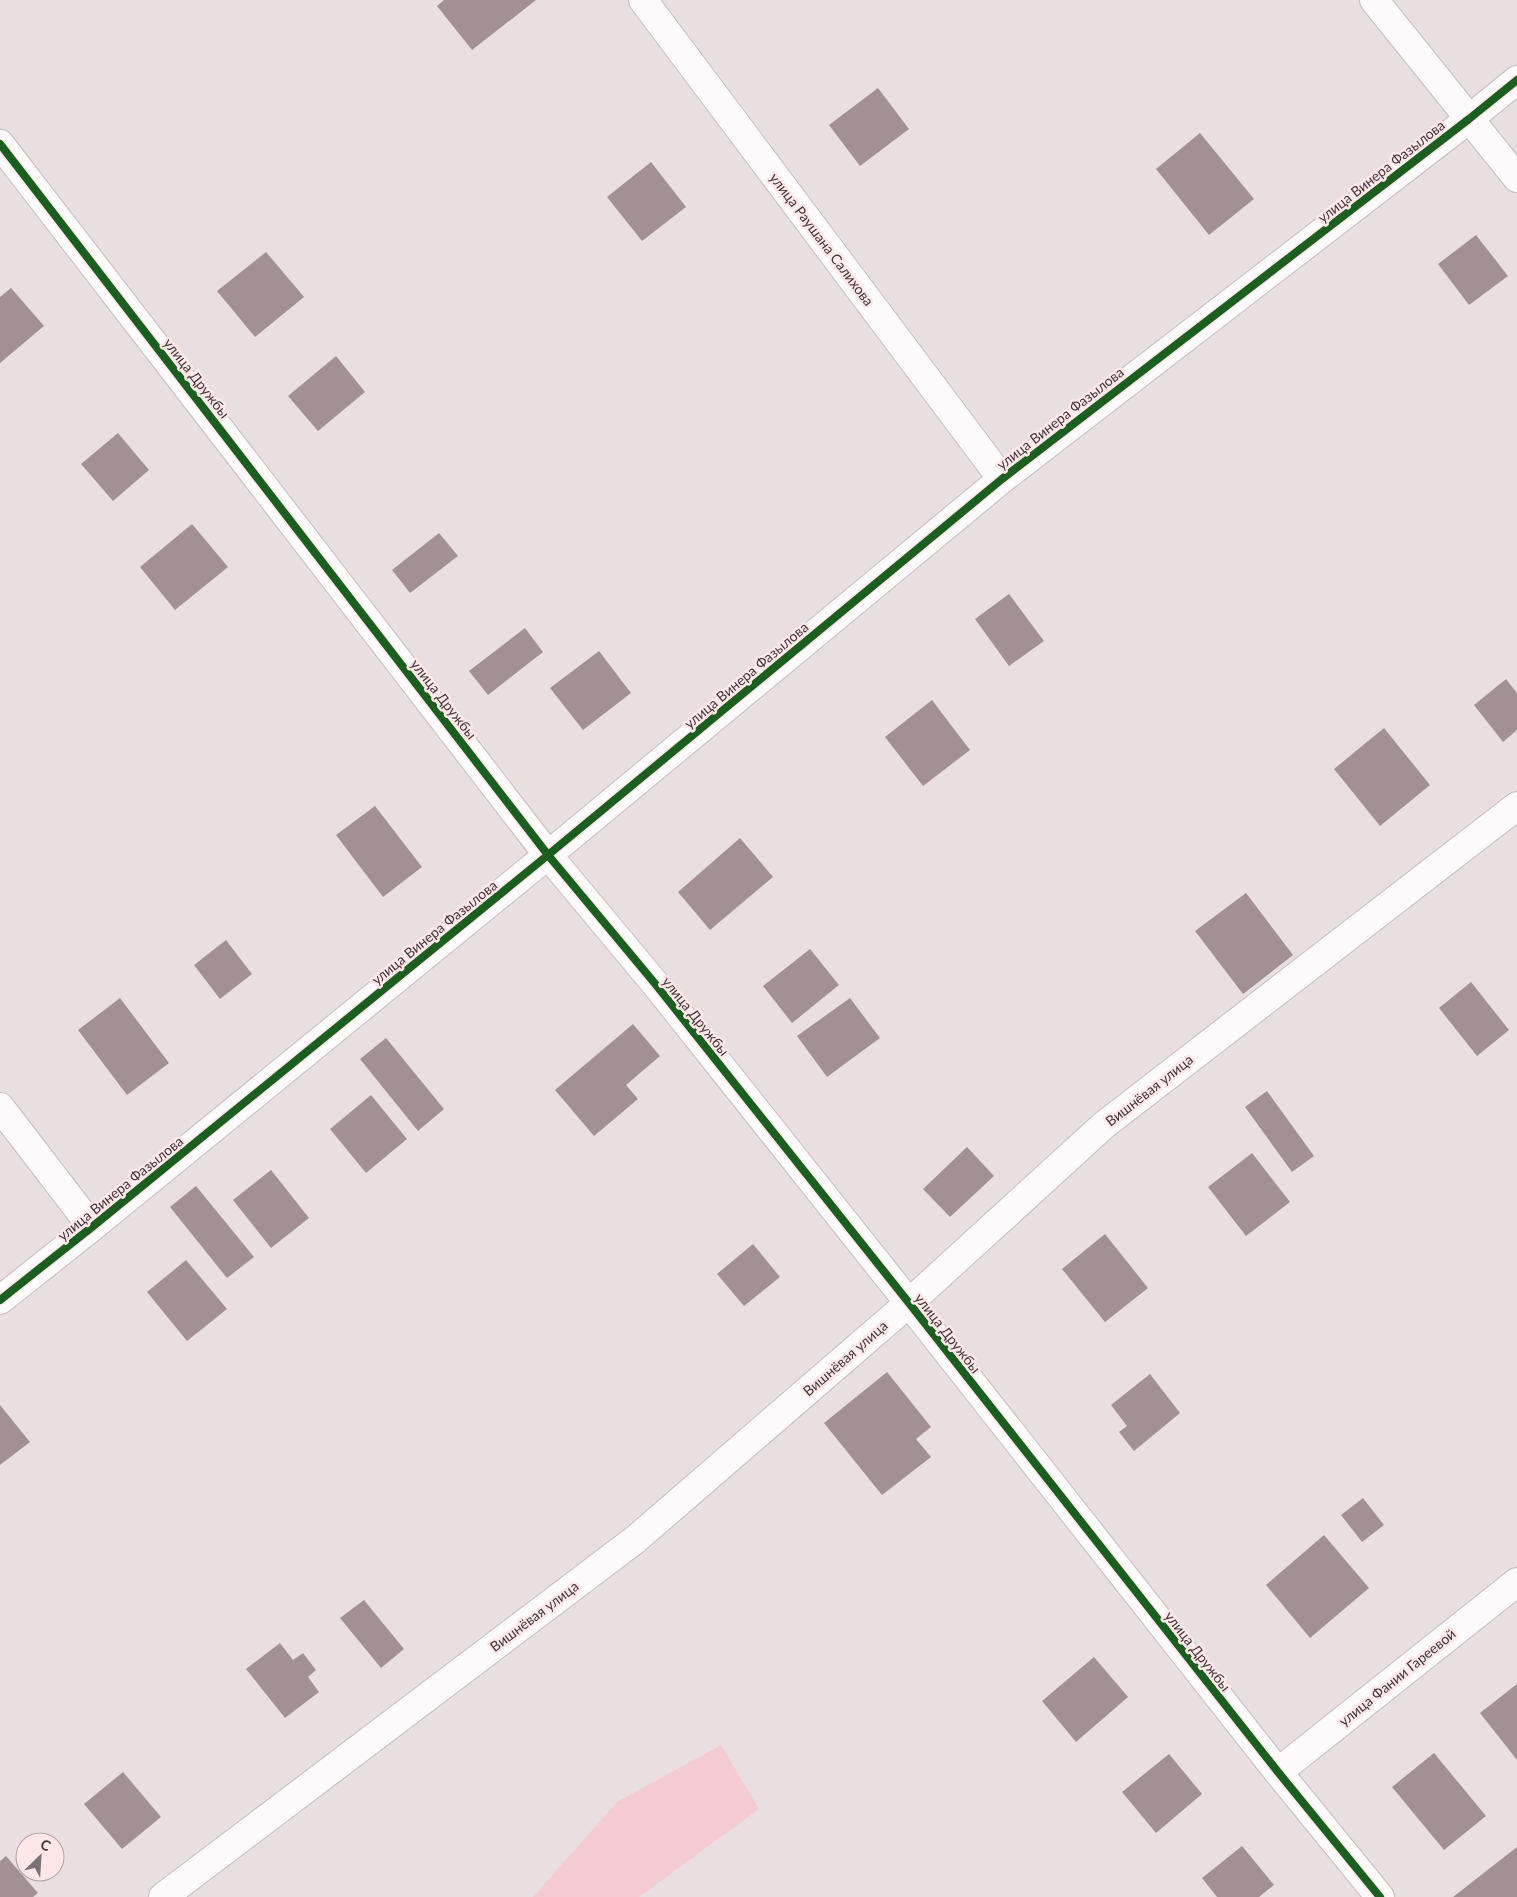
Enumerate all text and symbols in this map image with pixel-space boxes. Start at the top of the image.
street label: улица Винера Фазылова [1314,116,1448,226]
street label: улица Раушана Салихова [766,169,878,309]
street label: улица Дружбы [161,335,233,421]
street label: улица Винера Фазылова [993,363,1127,473]
street label: улица Винера Фазылова [681,618,811,732]
street label: улица Дружбы [408,656,480,742]
street label: улица Винера Фазылова [368,876,500,988]
street label: улица Дружбы [659,973,733,1059]
street label: Вишнёвая улица [1102,1051,1196,1129]
street label: улица Винера Фазылова [54,1132,186,1244]
street label: улица Дружбы [912,1290,984,1376]
street label: Вишнёвая улица [799,1317,891,1399]
street label: Вишнёвая улица [486,1577,582,1655]
street label: улица Дружбы [1162,1608,1234,1694]
street label: улица Фании Гареевой [1335,1625,1459,1729]
north arrow [15,1832,65,1882]
text: С [38,1835,54,1855]

